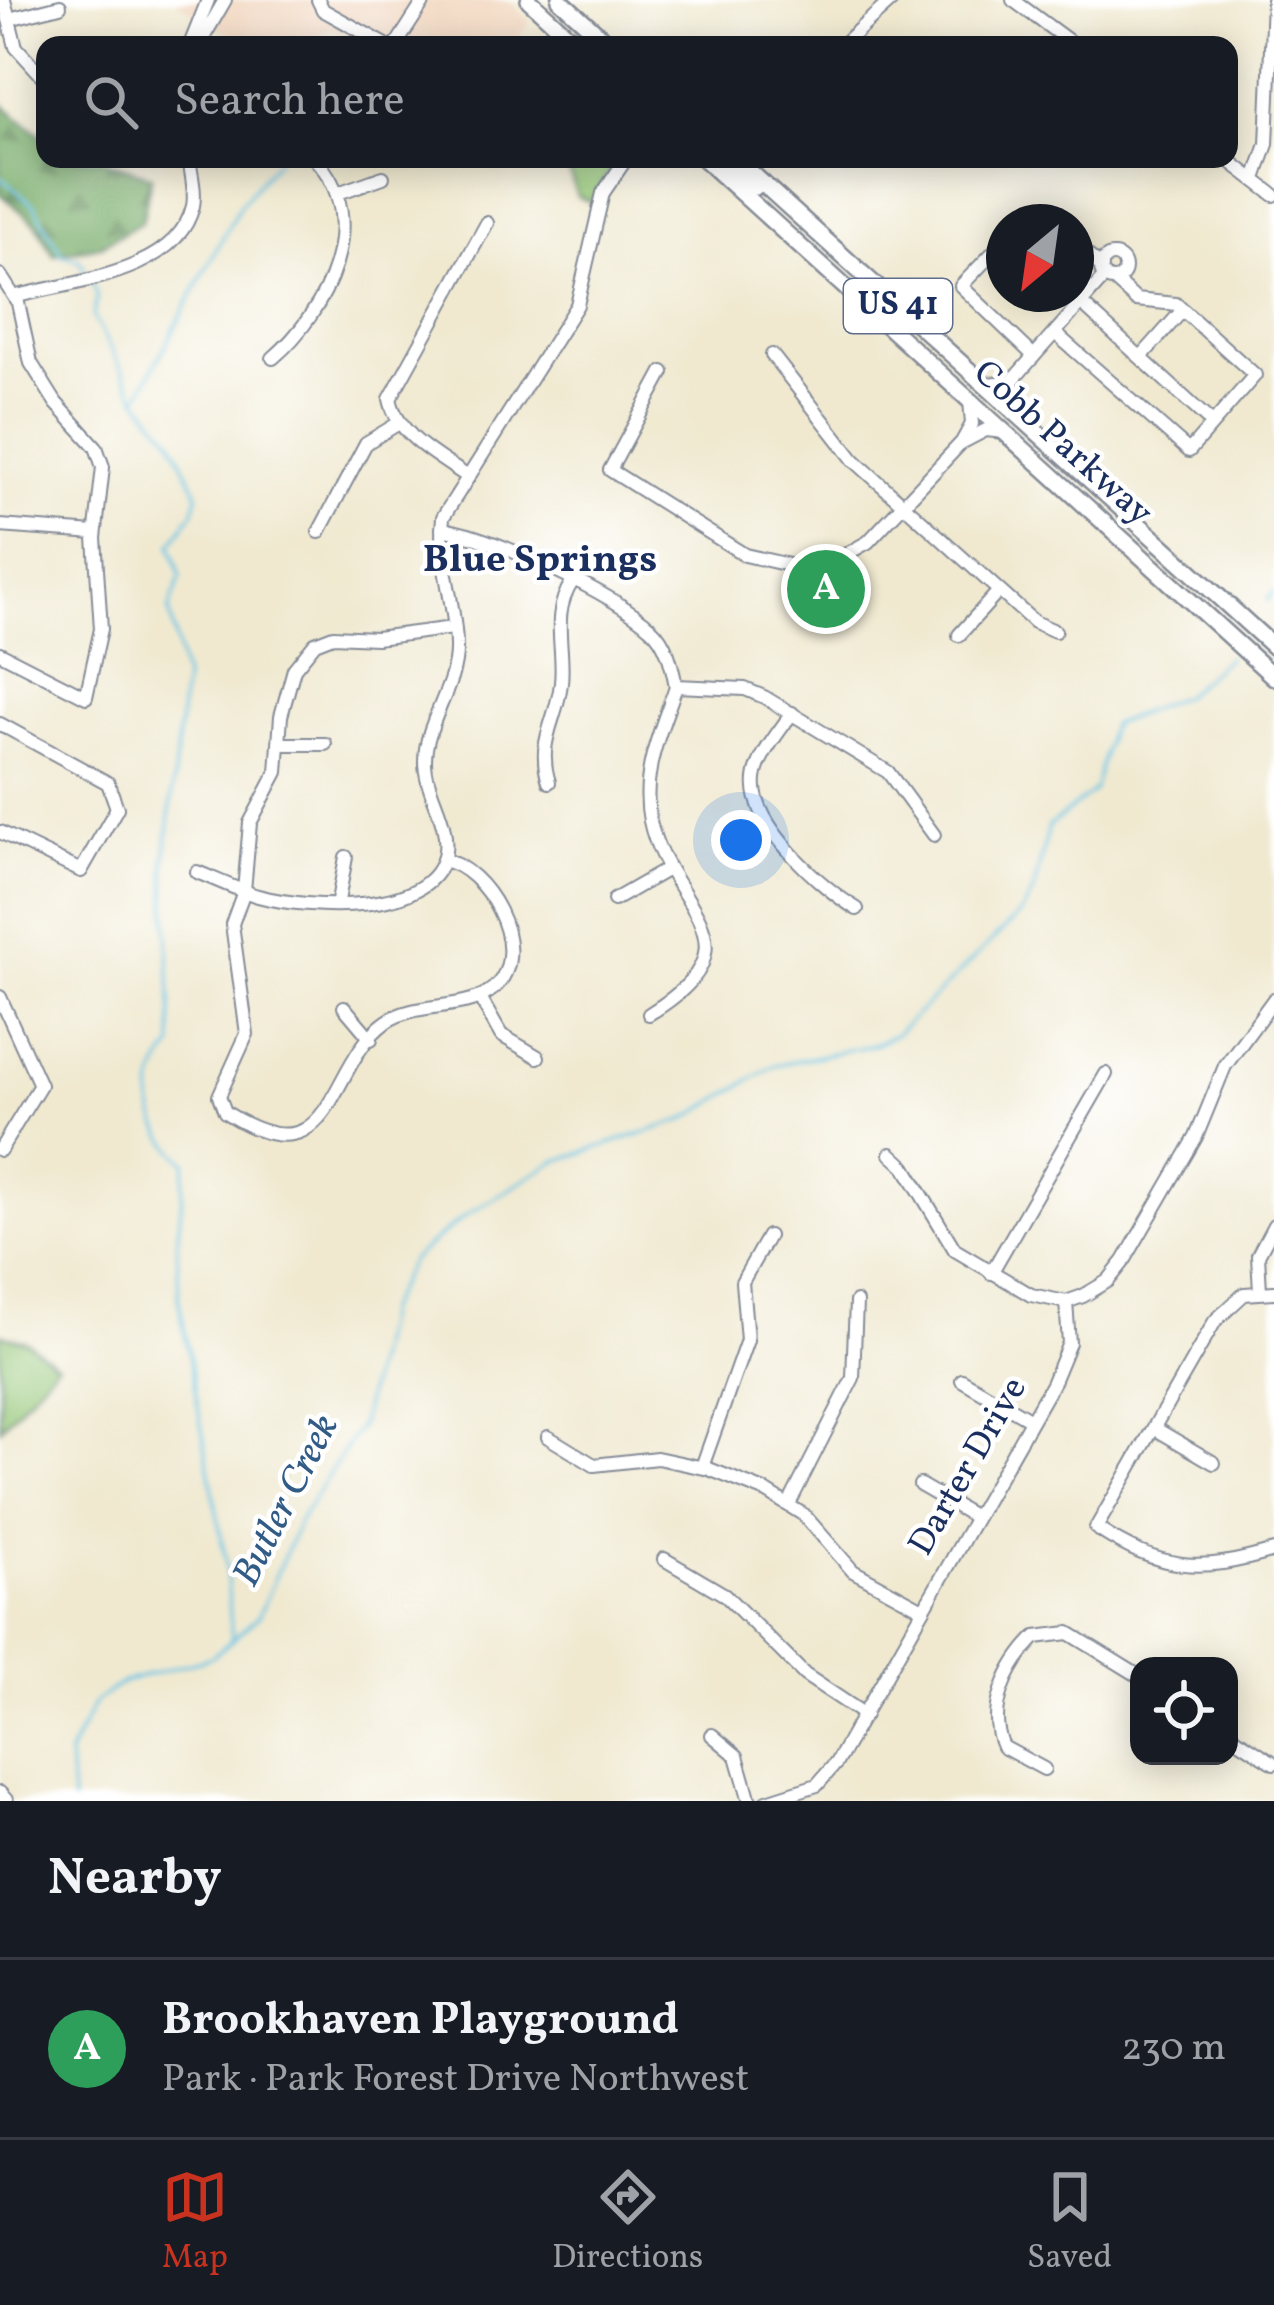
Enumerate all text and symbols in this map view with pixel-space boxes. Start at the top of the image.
search box [36,36,1238,168]
icon: search [78,69,144,135]
text: Search here [174,71,405,134]
north arrow [986,204,1094,312]
road number: US 41 [844,279,952,333]
street label: Cobb Parkway [961,350,1163,538]
district label: Blue Springs [423,534,657,588]
pin: A [787,544,865,634]
your location [711,810,771,870]
street label: Darter Drive [898,1368,1040,1566]
water label: Butler Creek [221,1406,353,1596]
map controls [1130,1657,1238,1765]
button: locate [1130,1657,1238,1765]
text: Nearby [48,1844,222,1915]
text: Brookhaven Playground [162,1990,679,2053]
text: A [73,2022,101,2076]
text: 230 m [1121,2022,1226,2076]
text: Park · Park Forest Drive Northwest [162,2053,749,2107]
tab: Map [162,2164,228,2282]
tab: Directions [552,2164,703,2282]
tab: Saved [1027,2164,1112,2282]

